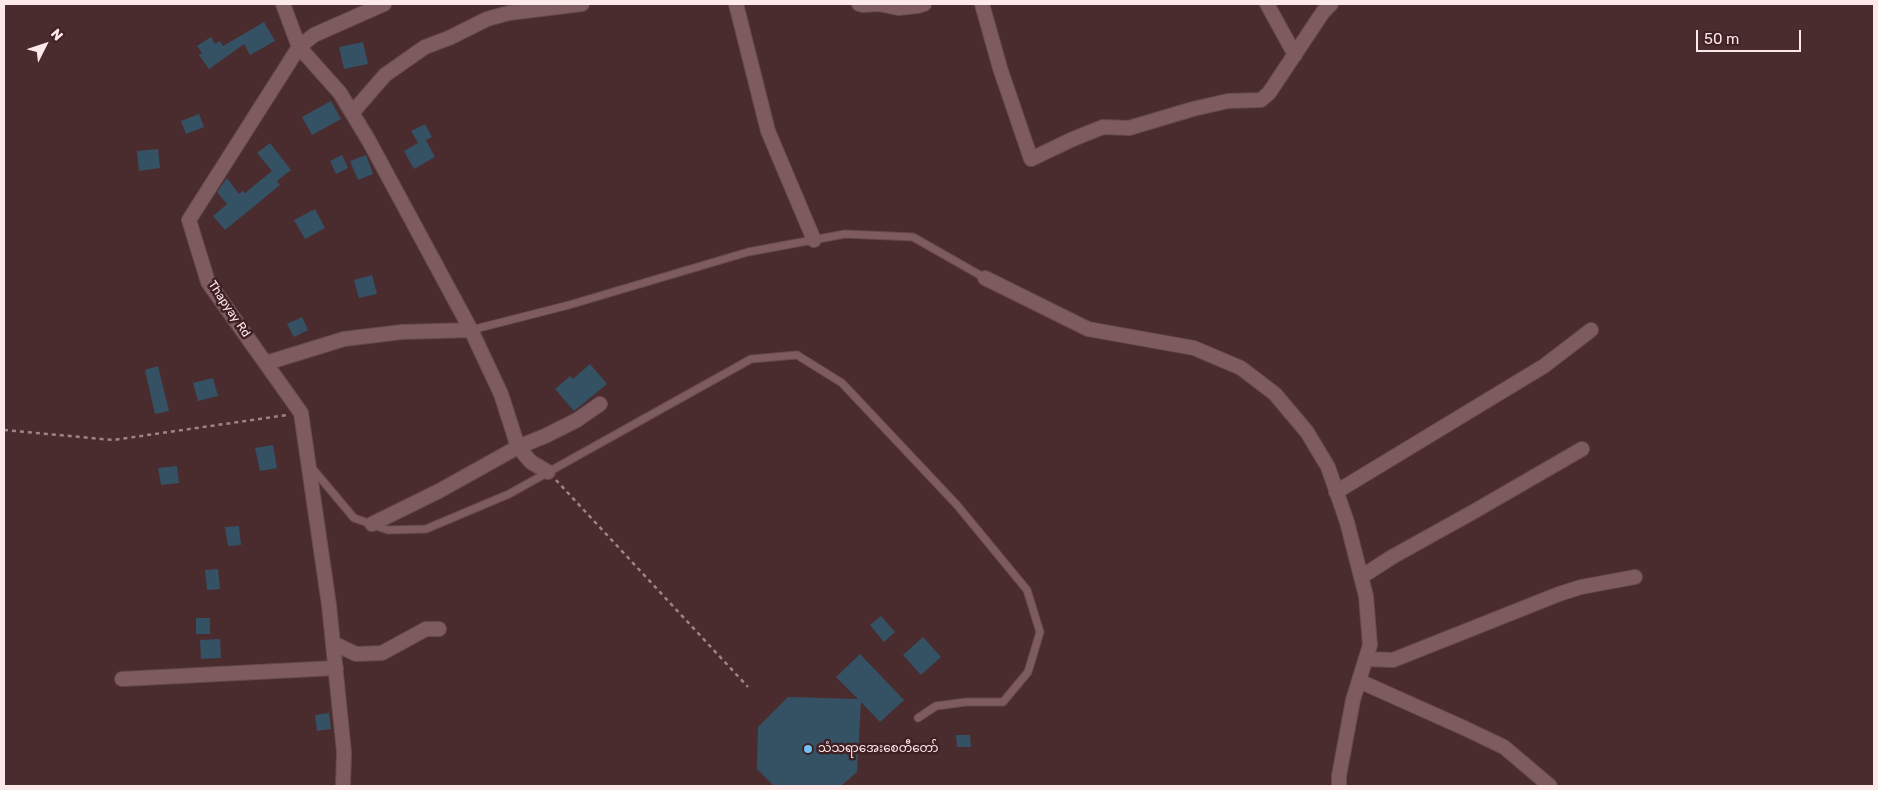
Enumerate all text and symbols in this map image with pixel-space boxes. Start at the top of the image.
north arrow [20,20,70,70]
scale bar [1698,20,1803,52]
text: N [47,25,66,44]
text: 50 m [1704,30,1739,48]
street label: Thapyay Rd [205,278,253,340]
place label: သံသရာအေးစေတီတော် [818,742,939,756]
marker: သံသရာအေးစေတီတော် [802,743,814,755]

